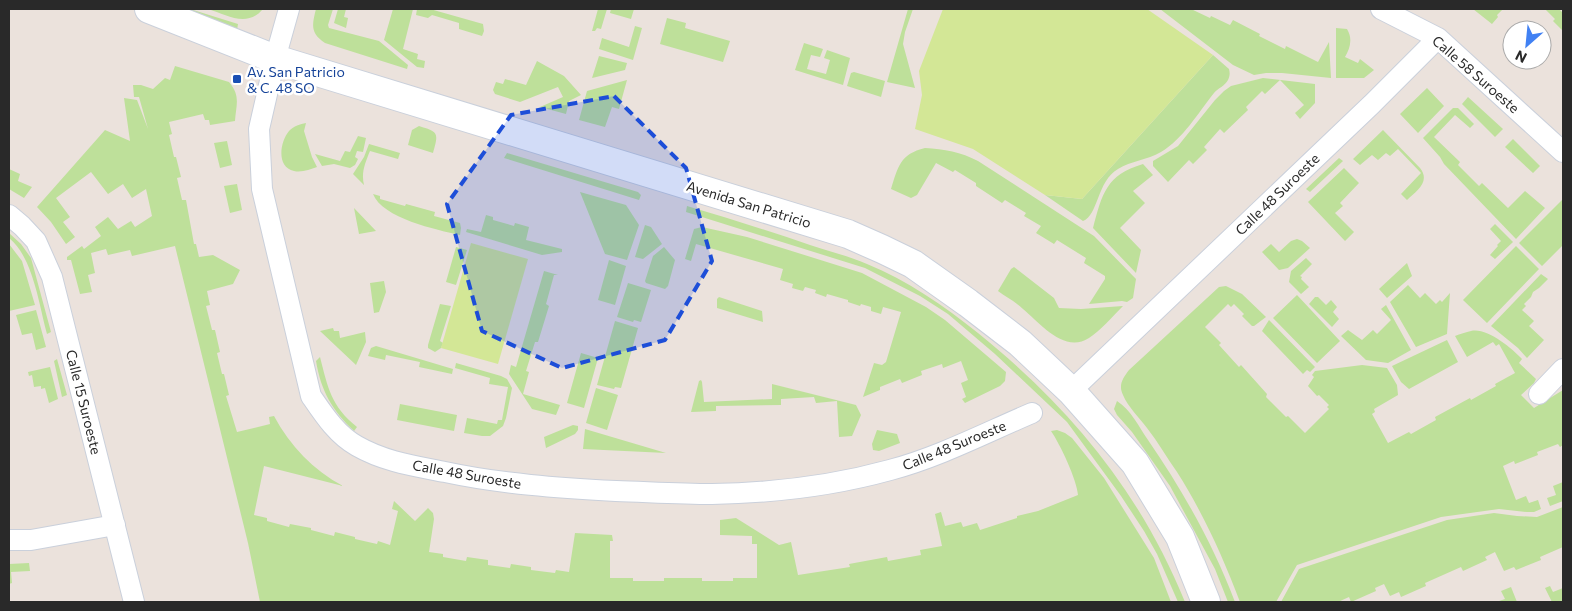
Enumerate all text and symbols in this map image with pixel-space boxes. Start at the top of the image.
north arrow [1502,20,1552,70]
street label: Calle 58 Suroeste [1429,32,1523,116]
text: N [1512,47,1529,67]
place label: Av. San Patricio & C. 48 SO [247,63,345,96]
marker: Av. San Patricio & C. 48 SO [231,73,243,85]
street label: Calle 48 Suroeste [1231,150,1323,238]
street label: Avenida San Patricio [685,177,813,231]
street label: Calle 15 Suroeste [63,348,105,456]
street label: Calle 48 Suroeste [900,416,1008,474]
street label: Calle 48 Suroeste [411,456,523,492]

